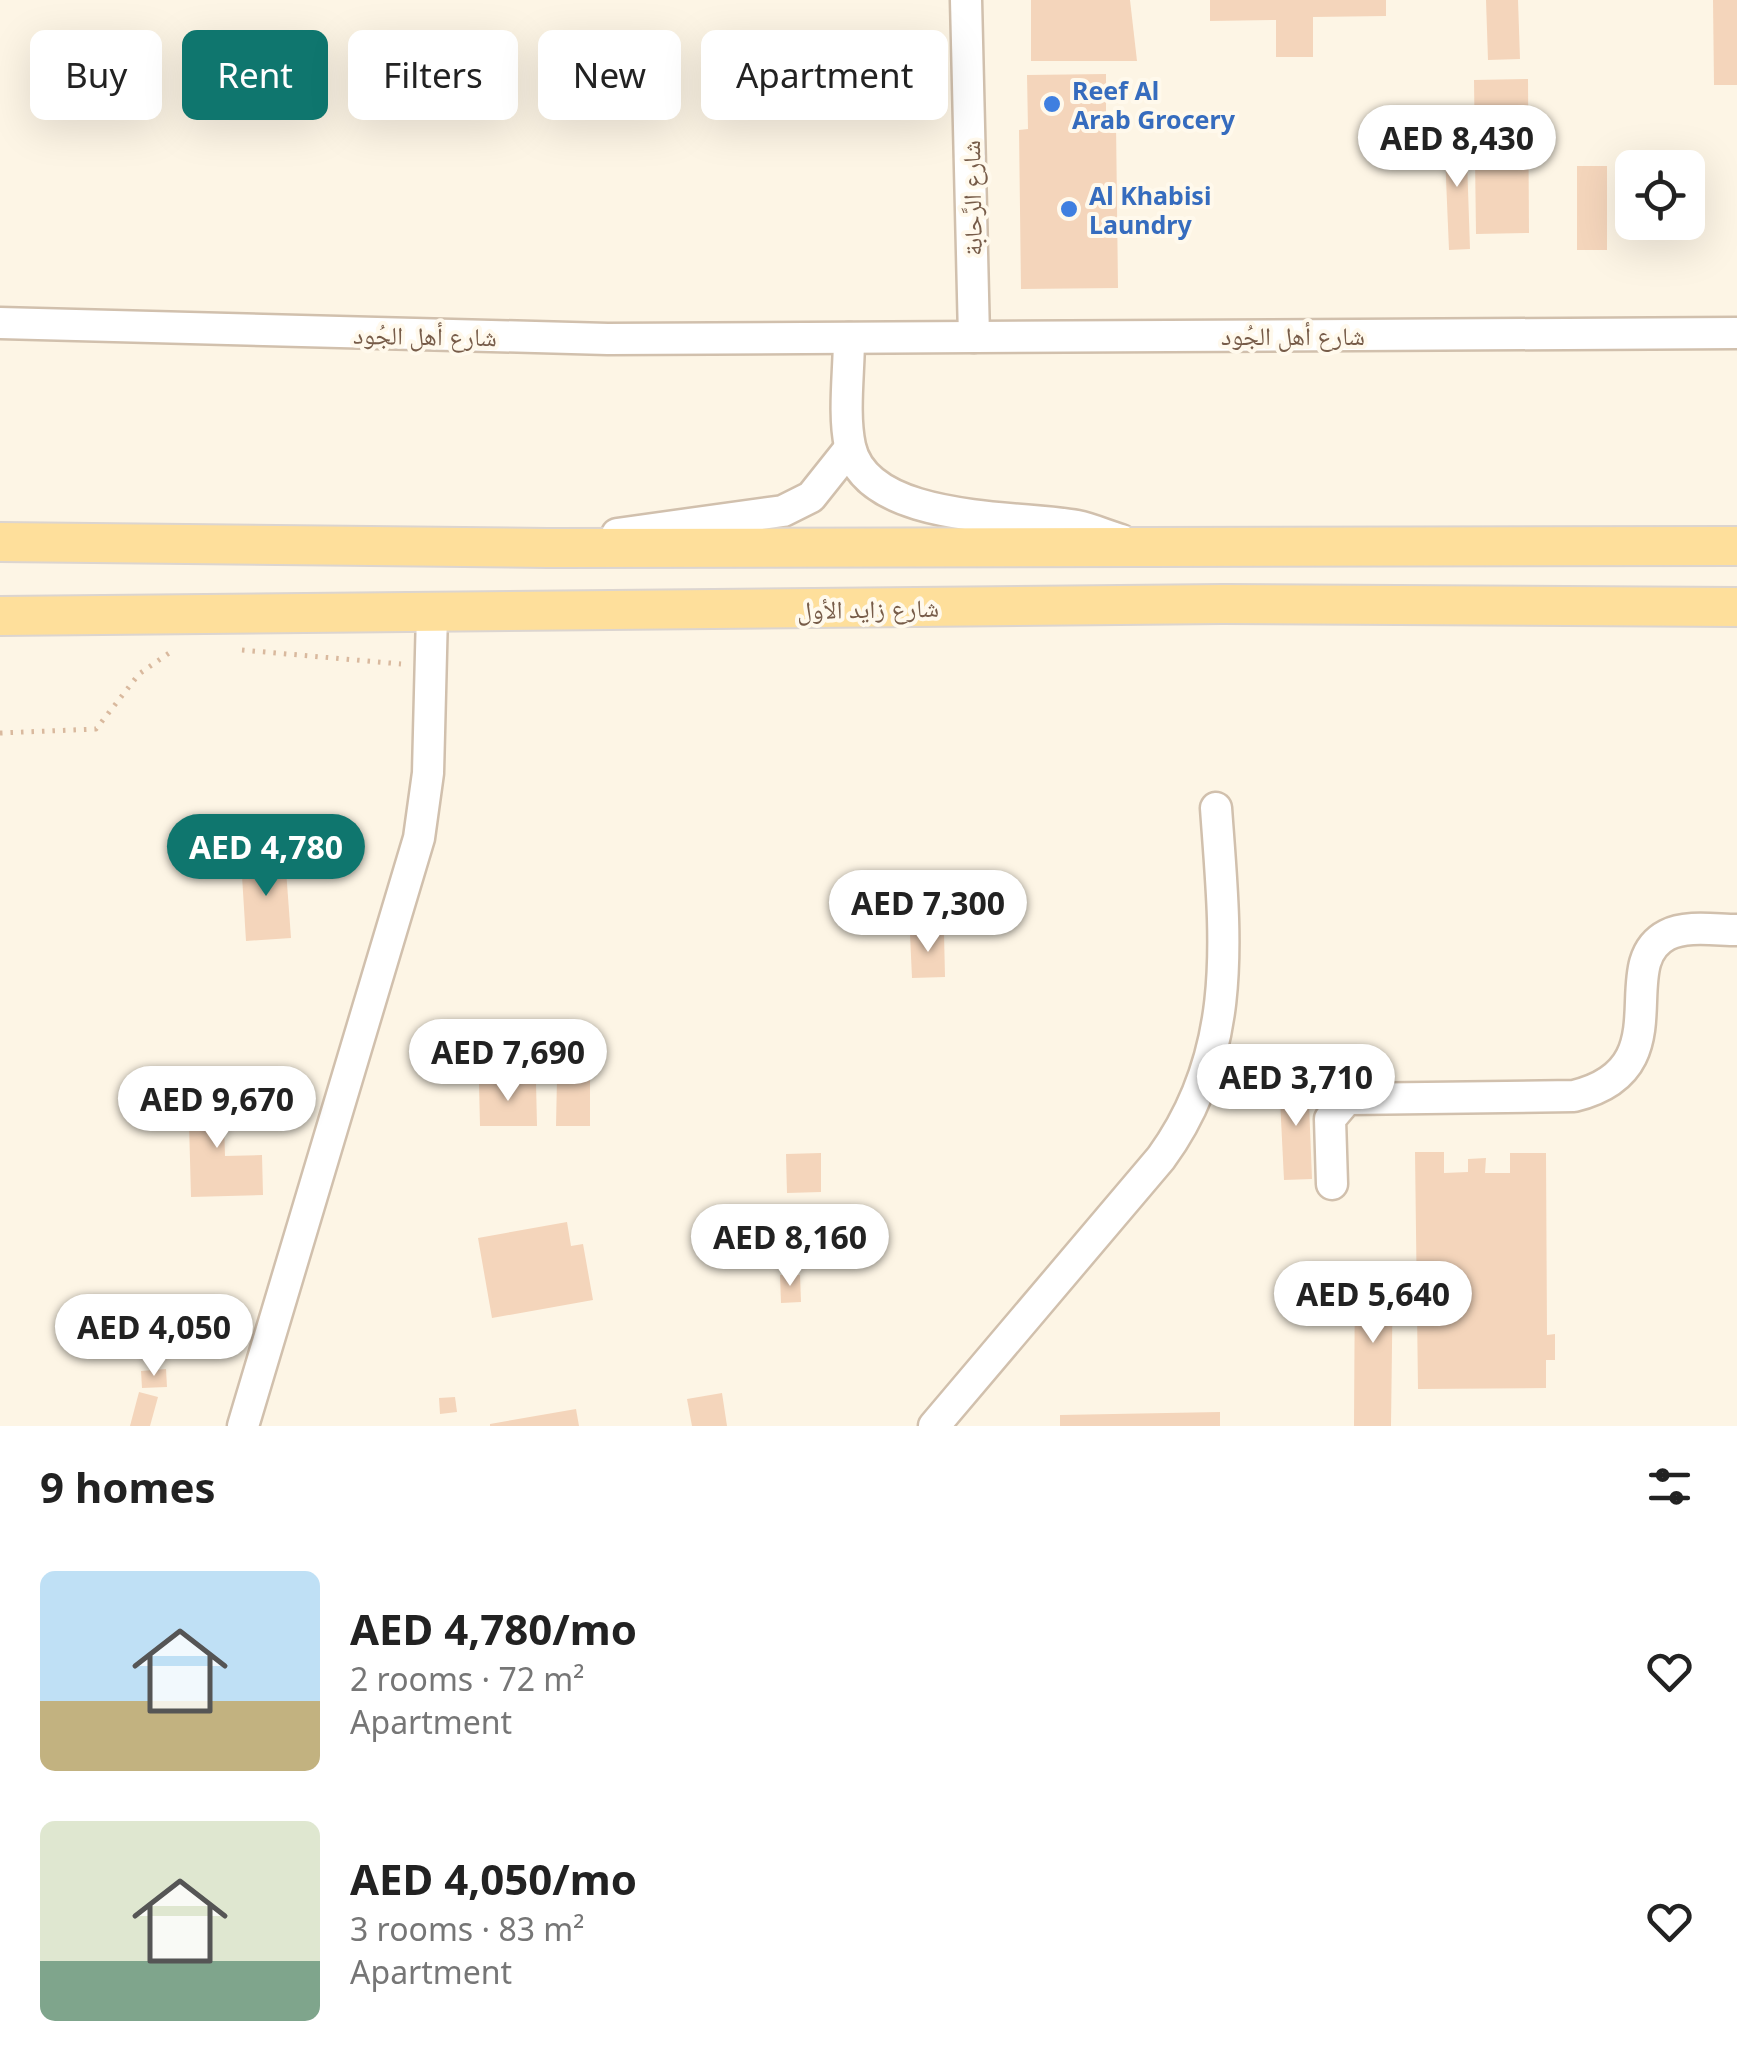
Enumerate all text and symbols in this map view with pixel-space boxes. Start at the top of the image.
chip: Buy [30,30,162,120]
chip: Rent [182,30,328,120]
chip: Filters [348,30,518,120]
chip: New [538,30,681,120]
chip: Apartment [701,30,948,120]
place label: Reef Al Arab Grocery [1072,73,1236,136]
marker: Reef Al Arab Grocery [1041,93,1063,115]
pin: AED 8,430 [1343,105,1571,190]
text: AED 8,430 [1380,116,1534,159]
street label: شارع الرَّحابة [953,140,989,256]
map controls [1615,150,1705,240]
button: locate [1615,150,1705,240]
place label: Al Khabisi Laundry [1089,178,1211,241]
marker: Al Khabisi Laundry [1058,198,1080,220]
street label: شارع أهل الجُود [353,317,497,353]
street label: شارع أهل الجُود [1221,318,1365,352]
street label: شارع زايد الأول [797,590,939,626]
pin: AED 4,780 [152,814,380,899]
text: AED 4,780 [189,825,343,868]
pin: AED 7,300 [814,870,1042,955]
text: AED 7,300 [851,881,1005,924]
pin: AED 7,690 [394,1019,622,1104]
text: AED 7,690 [431,1030,585,1073]
pin: AED 3,710 [1182,1044,1410,1129]
text: AED 3,710 [1219,1055,1373,1098]
pin: AED 9,670 [103,1066,331,1151]
text: AED 9,670 [140,1077,294,1120]
pin: AED 8,160 [676,1204,904,1289]
text: AED 8,160 [713,1215,867,1258]
pin: AED 5,640 [1259,1261,1487,1346]
text: AED 5,640 [1296,1272,1450,1315]
pin: AED 4,050 [40,1294,268,1379]
text: AED 4,050 [77,1305,231,1348]
text: 9 homes [40,1458,216,1515]
icon: filters [1642,1459,1697,1514]
text: AED 4,780/mo [350,1600,637,1657]
icon: home [120,1611,240,1731]
icon: heart [1642,1644,1697,1699]
text: 2 rooms · 72 m² [350,1657,584,1700]
text: Apartment [350,1700,512,1743]
text: AED 4,050/mo [350,1850,637,1907]
icon: home [120,1861,240,1981]
icon: heart [1642,1894,1697,1949]
text: 3 rooms · 83 m² [350,1907,584,1950]
text: Apartment [350,1950,512,1993]

